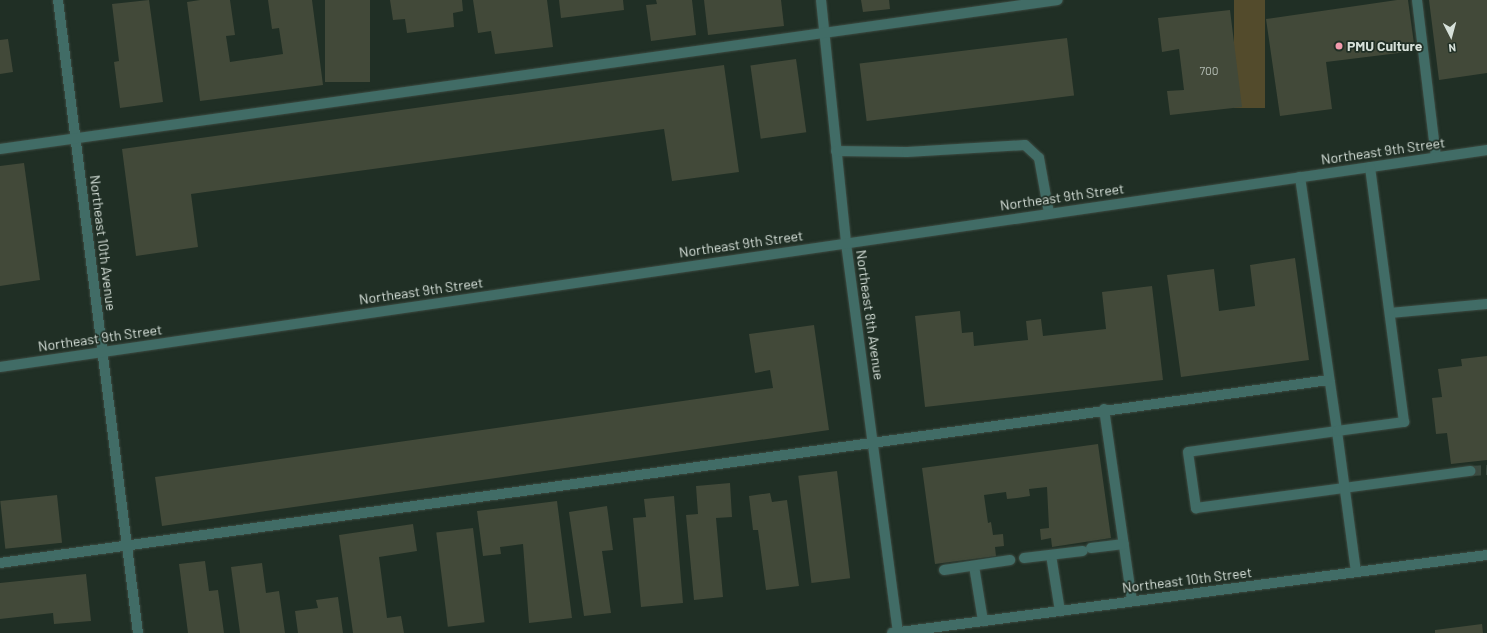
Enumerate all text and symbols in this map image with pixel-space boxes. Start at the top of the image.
north arrow [1431,16,1471,56]
place label: PMU Culture [1347,38,1422,54]
marker: PMU Culture [1334,41,1344,51]
text: N [1448,42,1457,55]
house number: 700 [1199,64,1219,78]
street label: Northeast 9th Street [1320,134,1446,168]
street label: Northeast 10th Avenue [86,174,120,312]
street label: Northeast 9th Street [999,180,1125,214]
street label: Northeast 9th Street [678,227,804,261]
street label: Northeast 8th Avenue [853,249,887,381]
street label: Northeast 9th Street [358,274,484,308]
street label: Northeast 9th Street [37,321,163,355]
street label: Northeast 10th Street [1121,564,1253,596]

